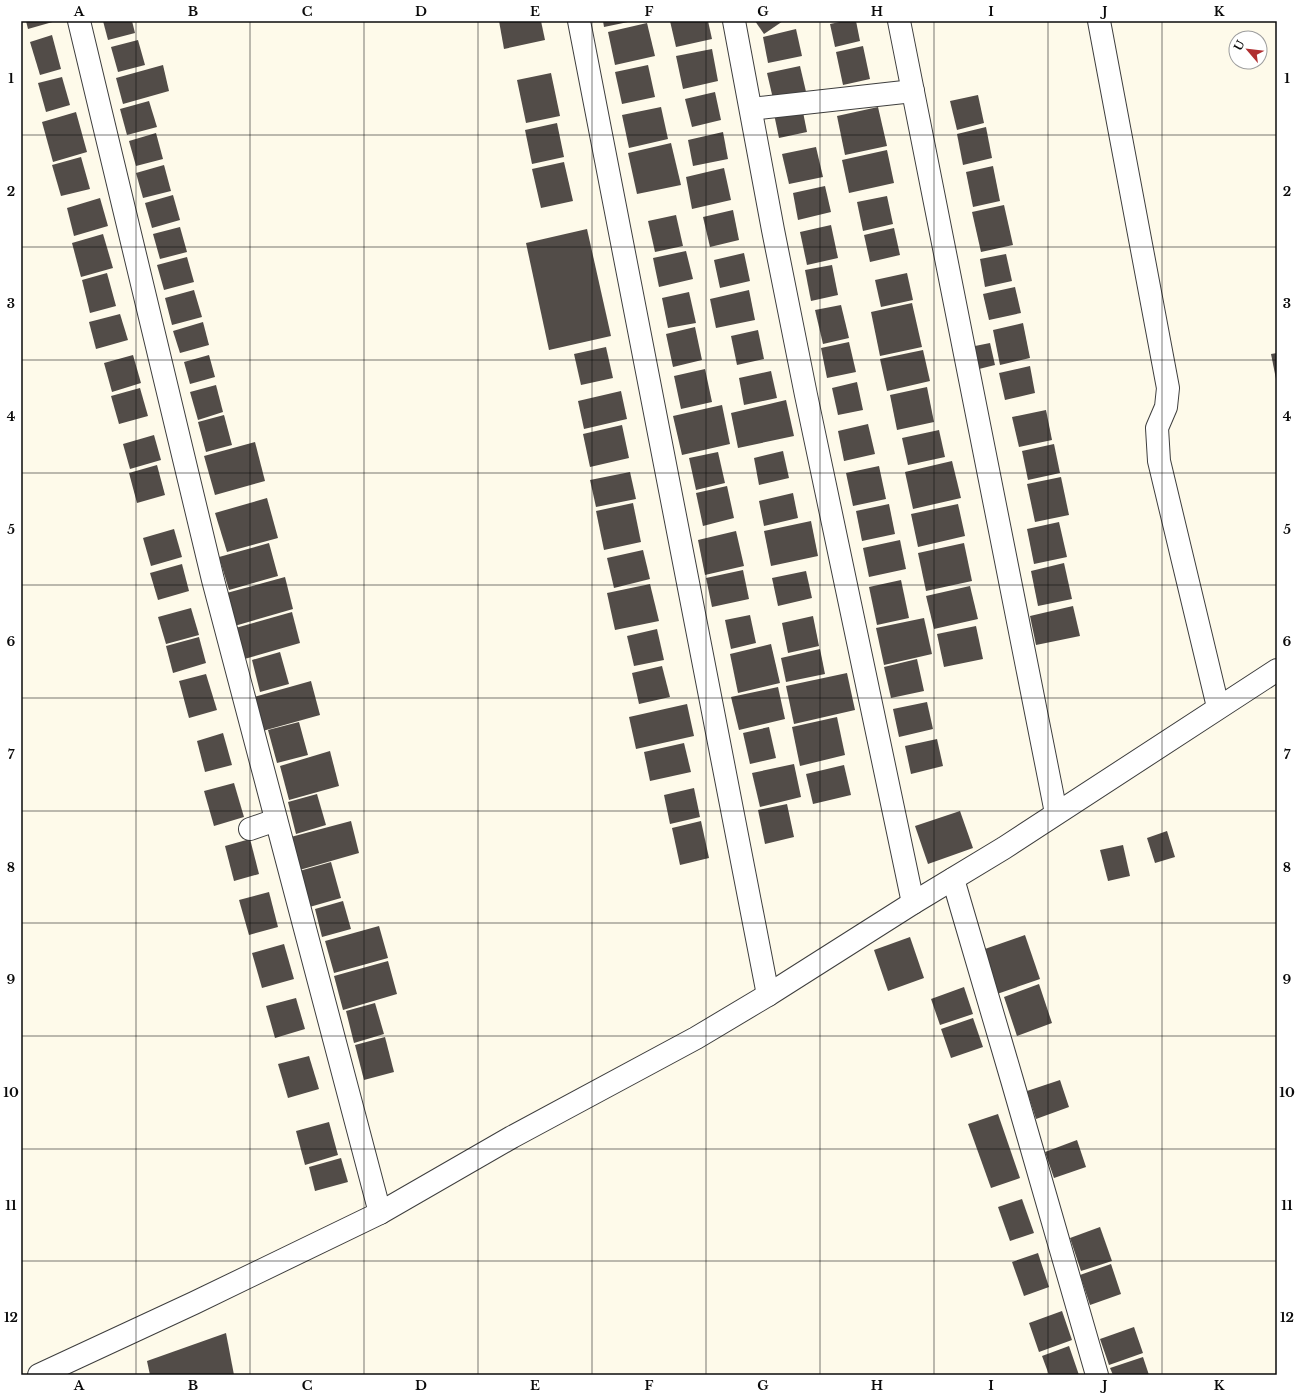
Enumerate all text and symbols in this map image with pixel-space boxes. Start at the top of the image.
text: A [73,3,85,20]
text: B [188,3,198,20]
text: C [302,3,313,20]
text: D [415,3,427,20]
text: E [530,3,540,20]
text: F [645,3,654,20]
text: G [757,3,769,20]
text: H [871,3,883,20]
text: I [988,3,994,20]
text: J [1099,3,1108,20]
text: K [1214,3,1225,20]
north arrow [1228,30,1268,70]
text: U [1231,37,1248,53]
text: 1 [8,70,14,87]
text: 1 [1284,70,1290,87]
text: 2 [7,183,15,200]
text: 2 [1283,183,1291,200]
text: 3 [7,295,15,312]
text: 3 [1283,295,1291,312]
text: 4 [7,408,16,425]
text: 4 [1283,408,1292,425]
text: 5 [7,521,15,538]
text: 5 [1283,521,1291,538]
text: 6 [7,633,16,650]
text: 6 [1283,633,1292,650]
text: 7 [8,746,15,763]
text: 7 [1284,746,1291,763]
text: 8 [7,859,15,876]
text: 8 [1283,859,1291,876]
text: 9 [7,971,16,988]
text: 9 [1283,971,1292,988]
text: 10 [3,1084,19,1101]
text: 10 [1279,1084,1295,1101]
text: 11 [5,1197,17,1214]
text: 11 [1281,1197,1293,1214]
text: 12 [4,1309,18,1326]
text: 12 [1280,1309,1294,1326]
text: A [73,1377,85,1394]
text: B [188,1377,198,1394]
text: C [302,1377,313,1394]
text: D [415,1377,427,1394]
text: E [530,1377,540,1394]
text: F [645,1377,654,1394]
text: G [757,1377,769,1394]
text: H [871,1377,883,1394]
text: I [988,1377,994,1394]
text: J [1099,1377,1108,1394]
text: K [1214,1377,1225,1394]

